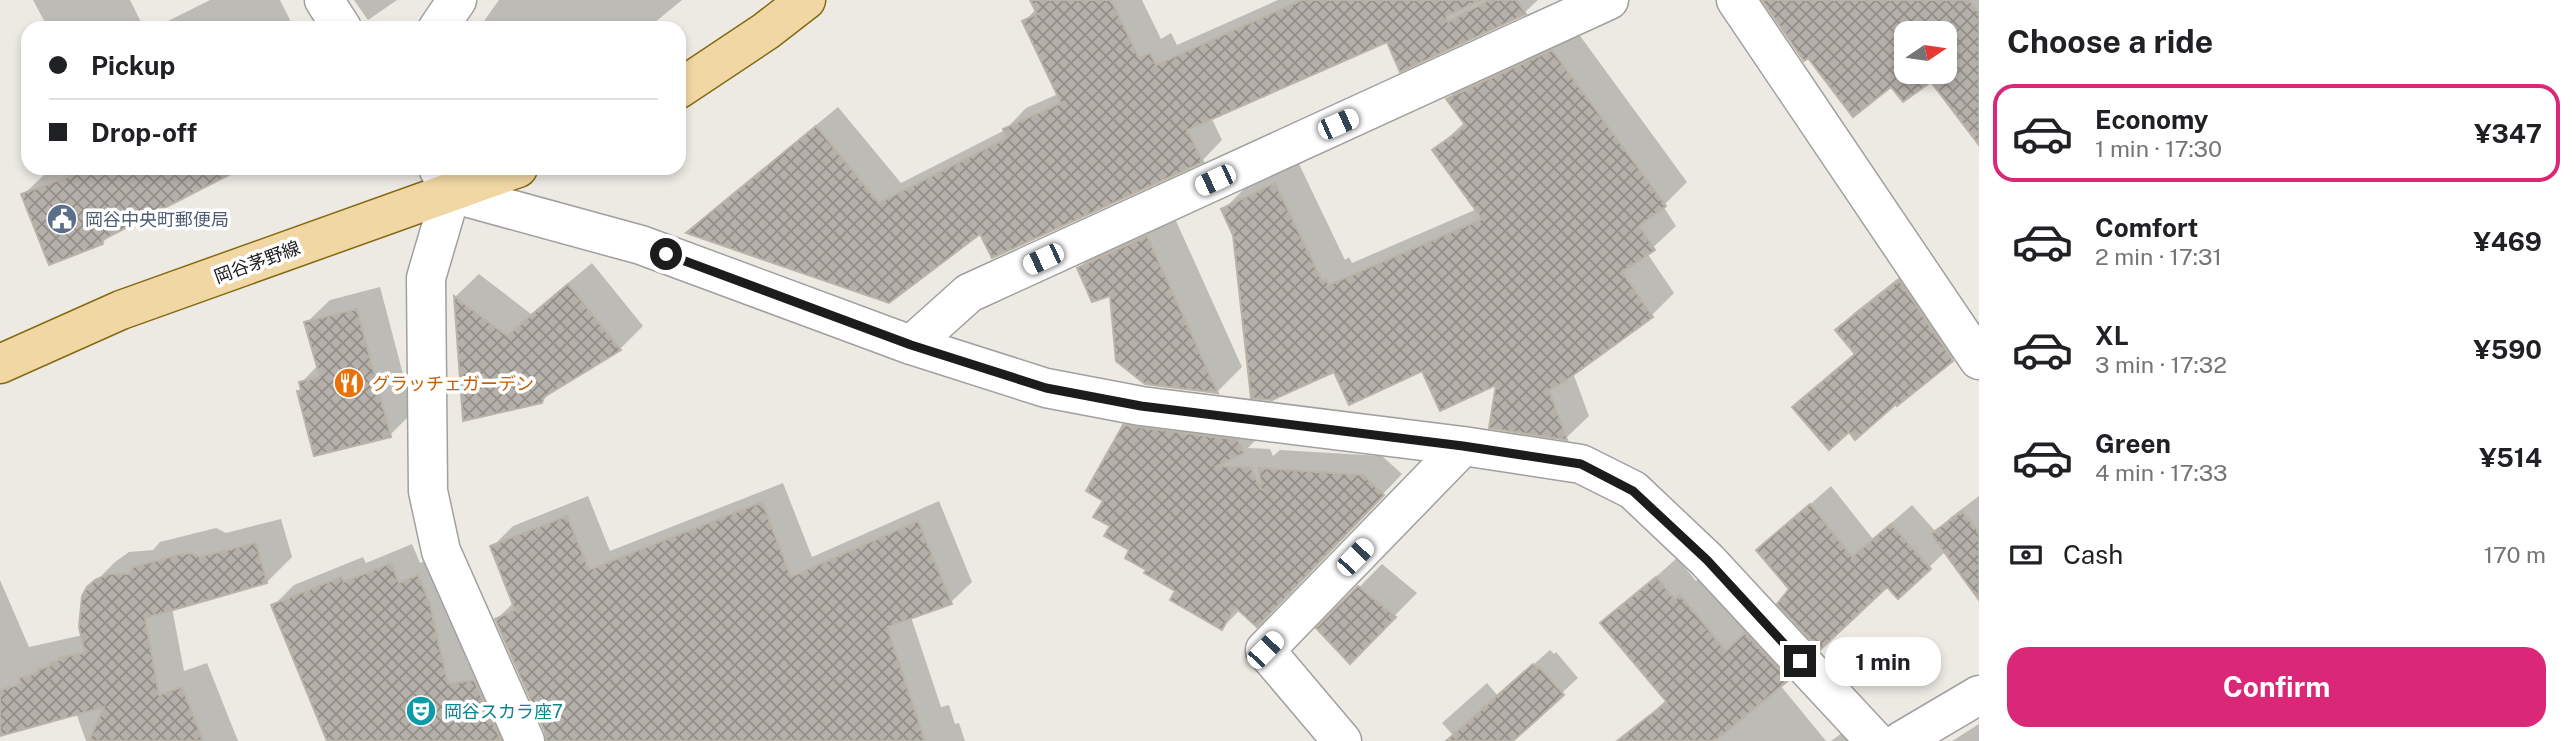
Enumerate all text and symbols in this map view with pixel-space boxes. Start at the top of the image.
north arrow [1894,21,1956,84]
map controls [1894,21,1957,84]
text: Choose a ride [2007,23,2213,60]
text: Pickup [91,50,175,81]
icon: car [2011,102,2074,165]
text: Economy [2095,104,2208,135]
car [1315,106,1362,142]
text: Drop-off [91,117,197,148]
text: ¥347 [2474,118,2542,149]
text: 1 min · 17:30 [2095,135,2222,162]
car [1192,162,1239,198]
public building icon: 岡谷中央町郵便局 [45,202,79,236]
place label: 岡谷中央町郵便局 [85,209,229,230]
icon: car [2011,210,2074,273]
text: Comfort [2095,212,2198,243]
text: ¥469 [2474,226,2542,257]
street label: 岡谷茅野線 [211,237,303,287]
route start [650,238,682,270]
car [1020,241,1067,277]
text: 2 min · 17:31 [2095,243,2222,270]
icon: car [2011,318,2074,381]
text: XL [2095,320,2129,351]
text: ¥590 [2474,334,2542,365]
text: 3 min · 17:32 [2095,351,2227,378]
restaurant icon: グラッチェガーデン [332,366,366,400]
place label: グラッチェガーデン [372,373,534,394]
icon: car [2011,426,2074,489]
text: Green [2095,428,2171,459]
text: ¥514 [2479,442,2542,473]
text: 4 min · 17:33 [2095,459,2228,486]
car [1333,535,1378,579]
icon: cash [2007,536,2045,574]
text: Cash [2063,539,2123,570]
text: 170 m [2484,541,2546,568]
car [1243,628,1288,672]
callout: 1 min [1825,636,1940,686]
route end [1784,645,1816,677]
button: Confirm [2007,647,2546,727]
text: 1 min [1855,648,1911,675]
theatre icon: 岡谷スカラ座7 [404,694,438,728]
place label: 岡谷スカラ座7 [444,701,563,722]

